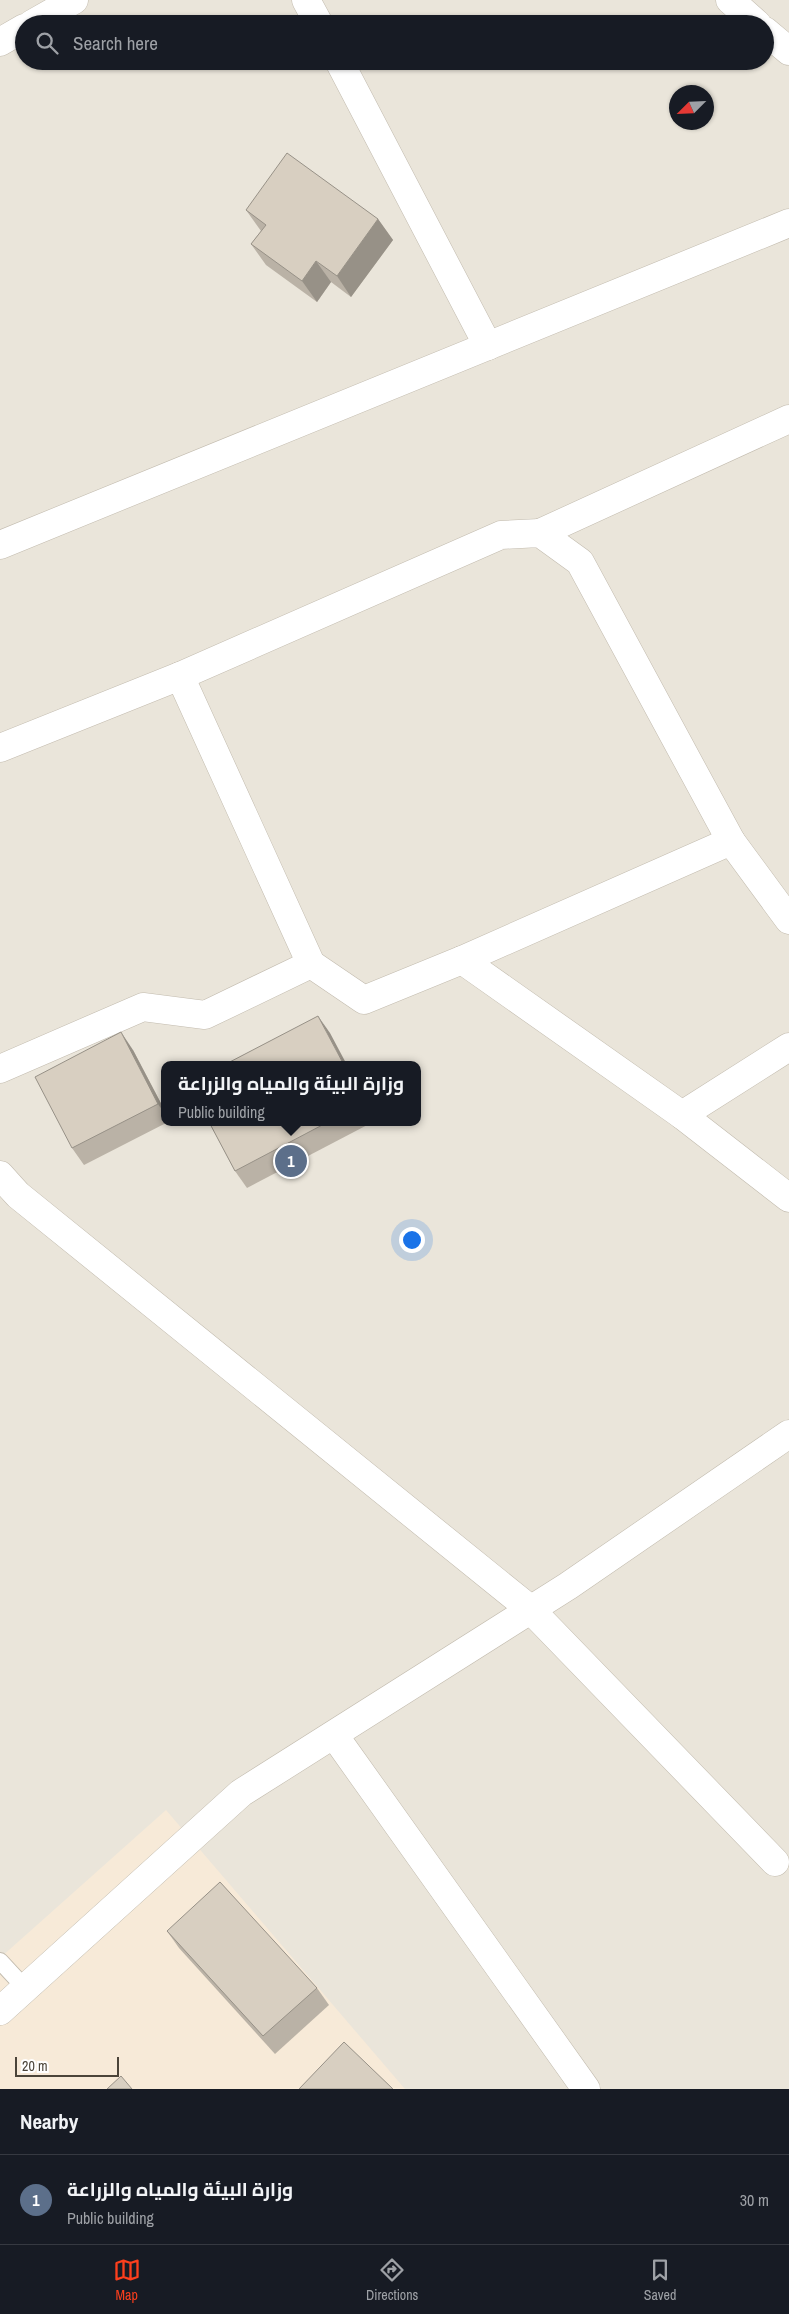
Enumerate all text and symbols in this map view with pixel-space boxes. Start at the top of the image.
search box [15,15,774,70]
icon: search [33,29,61,57]
text: Search here [73,30,158,56]
north arrow [669,85,714,130]
popup [161,1061,421,1126]
text: وزارة البيئة والمياه والزراعة [178,1070,404,1096]
text: Public building [178,1101,265,1123]
pin: 1 [275,1142,307,1180]
your location [399,1227,425,1253]
scale bar [15,2054,119,2077]
text: 20 m [22,2057,48,2075]
text: Nearby [20,2107,78,2136]
text: وزارة البيئة والمياه والزراعة [67,2176,293,2202]
text: 1 [32,2189,40,2211]
text: 30 m [740,2189,769,2211]
text: Public building [67,2207,154,2229]
tab: Map [113,2256,141,2304]
tab: Directions [366,2256,418,2304]
tab: Saved [644,2256,676,2304]

